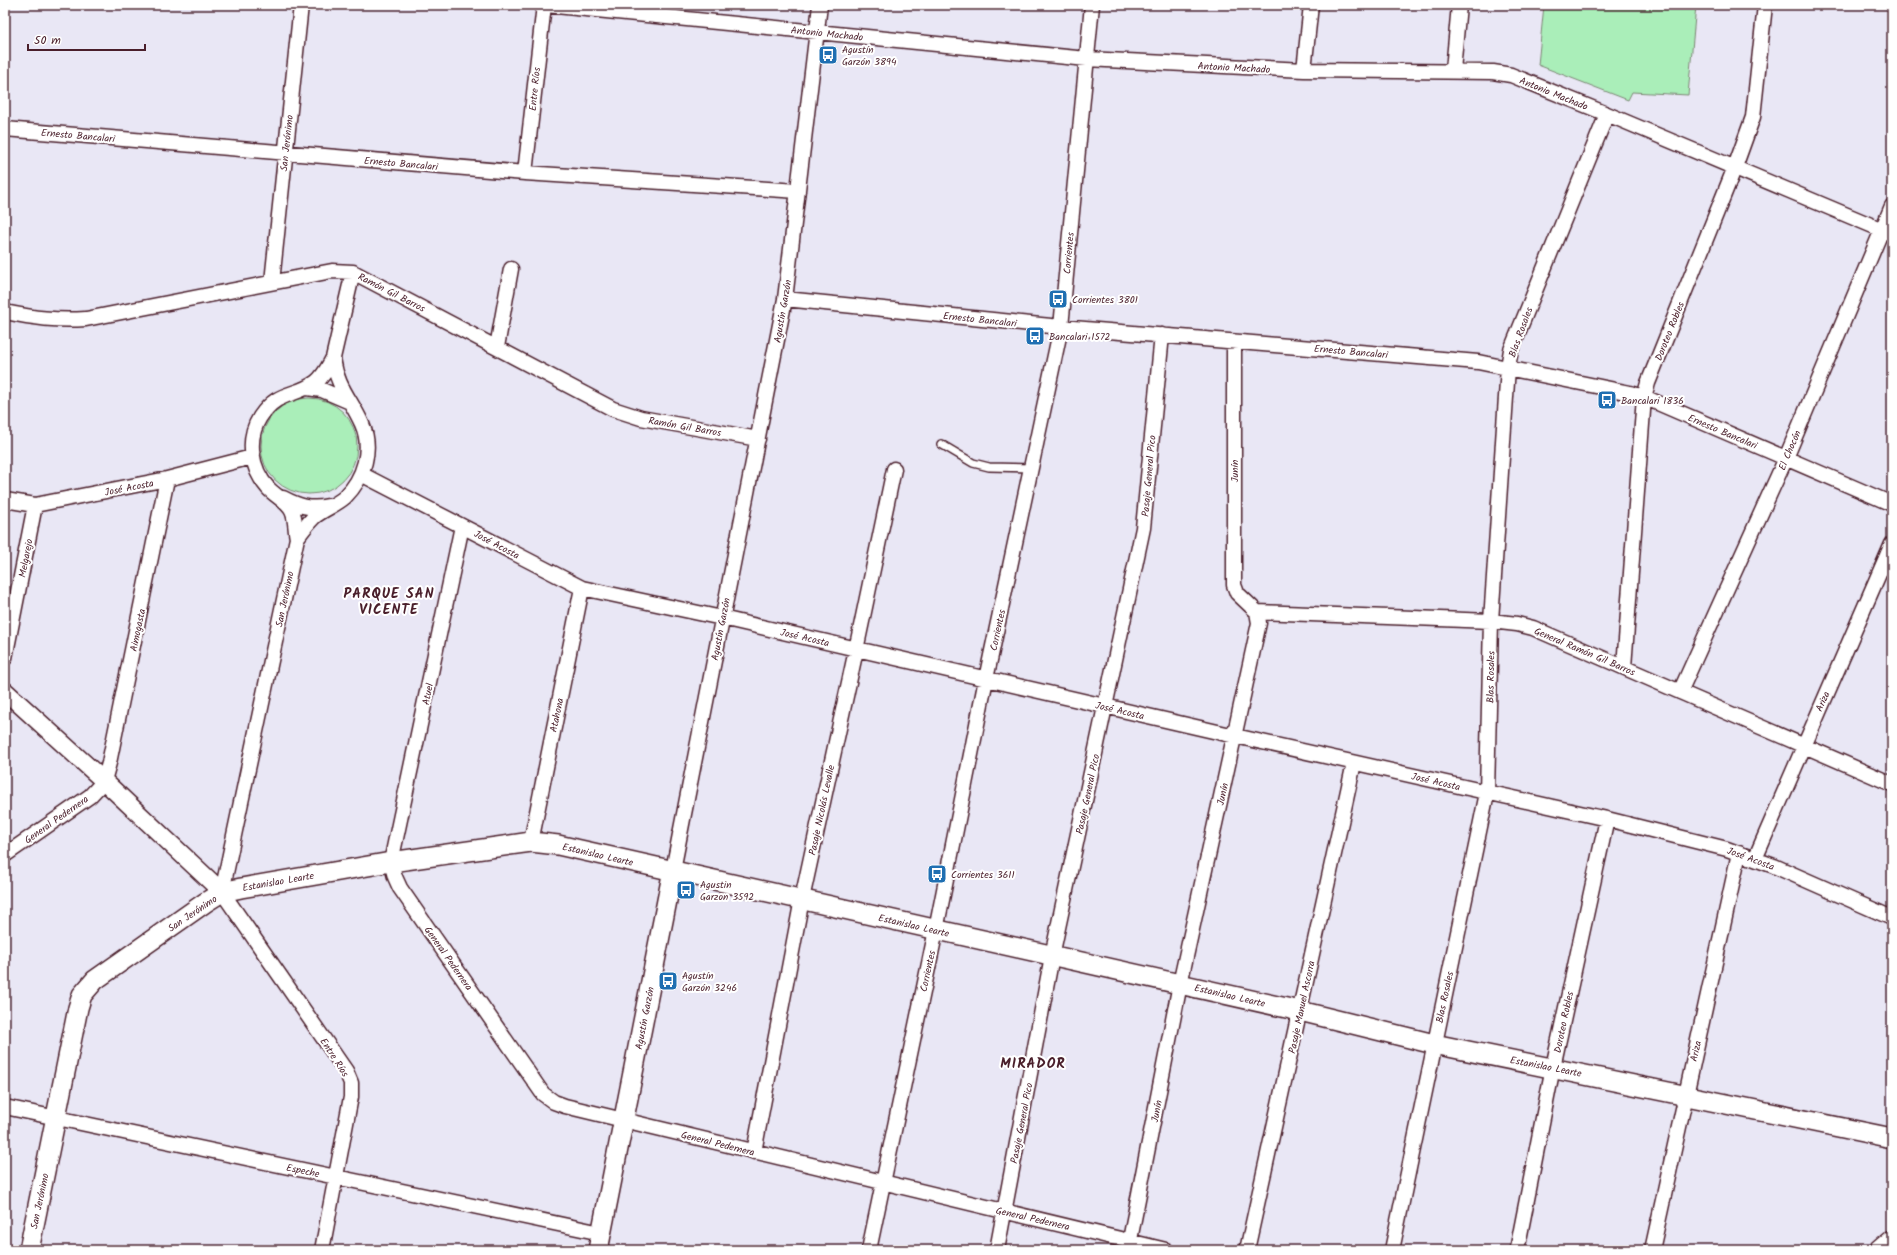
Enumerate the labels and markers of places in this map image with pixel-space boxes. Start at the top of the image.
place label: Agustín Garzón 3894 [842,42,897,70]
bus stop icon: Agustín Garzón 3894 [817,44,839,66]
bus stop icon: Corrientes 3801 [1047,288,1069,310]
place label: Corrientes 3801 [1072,292,1138,308]
bus stop icon: Bancalari 1572 [1024,325,1046,347]
place label: Bancalari 1572 [1049,329,1110,345]
bus stop icon: Bancalari 1836 [1596,389,1618,411]
place label: Bancalari 1836 [1621,393,1684,409]
bus stop icon: Corrientes 3611 [926,863,948,885]
place label: Corrientes 3611 [951,867,1015,883]
place label: Agustin Garzon 3592 [700,877,754,905]
bus stop icon: Agustin Garzon 3592 [675,879,697,901]
place label: Agustín Garzón 3246 [682,968,737,996]
bus stop icon: Agustín Garzón 3246 [657,970,679,992]

